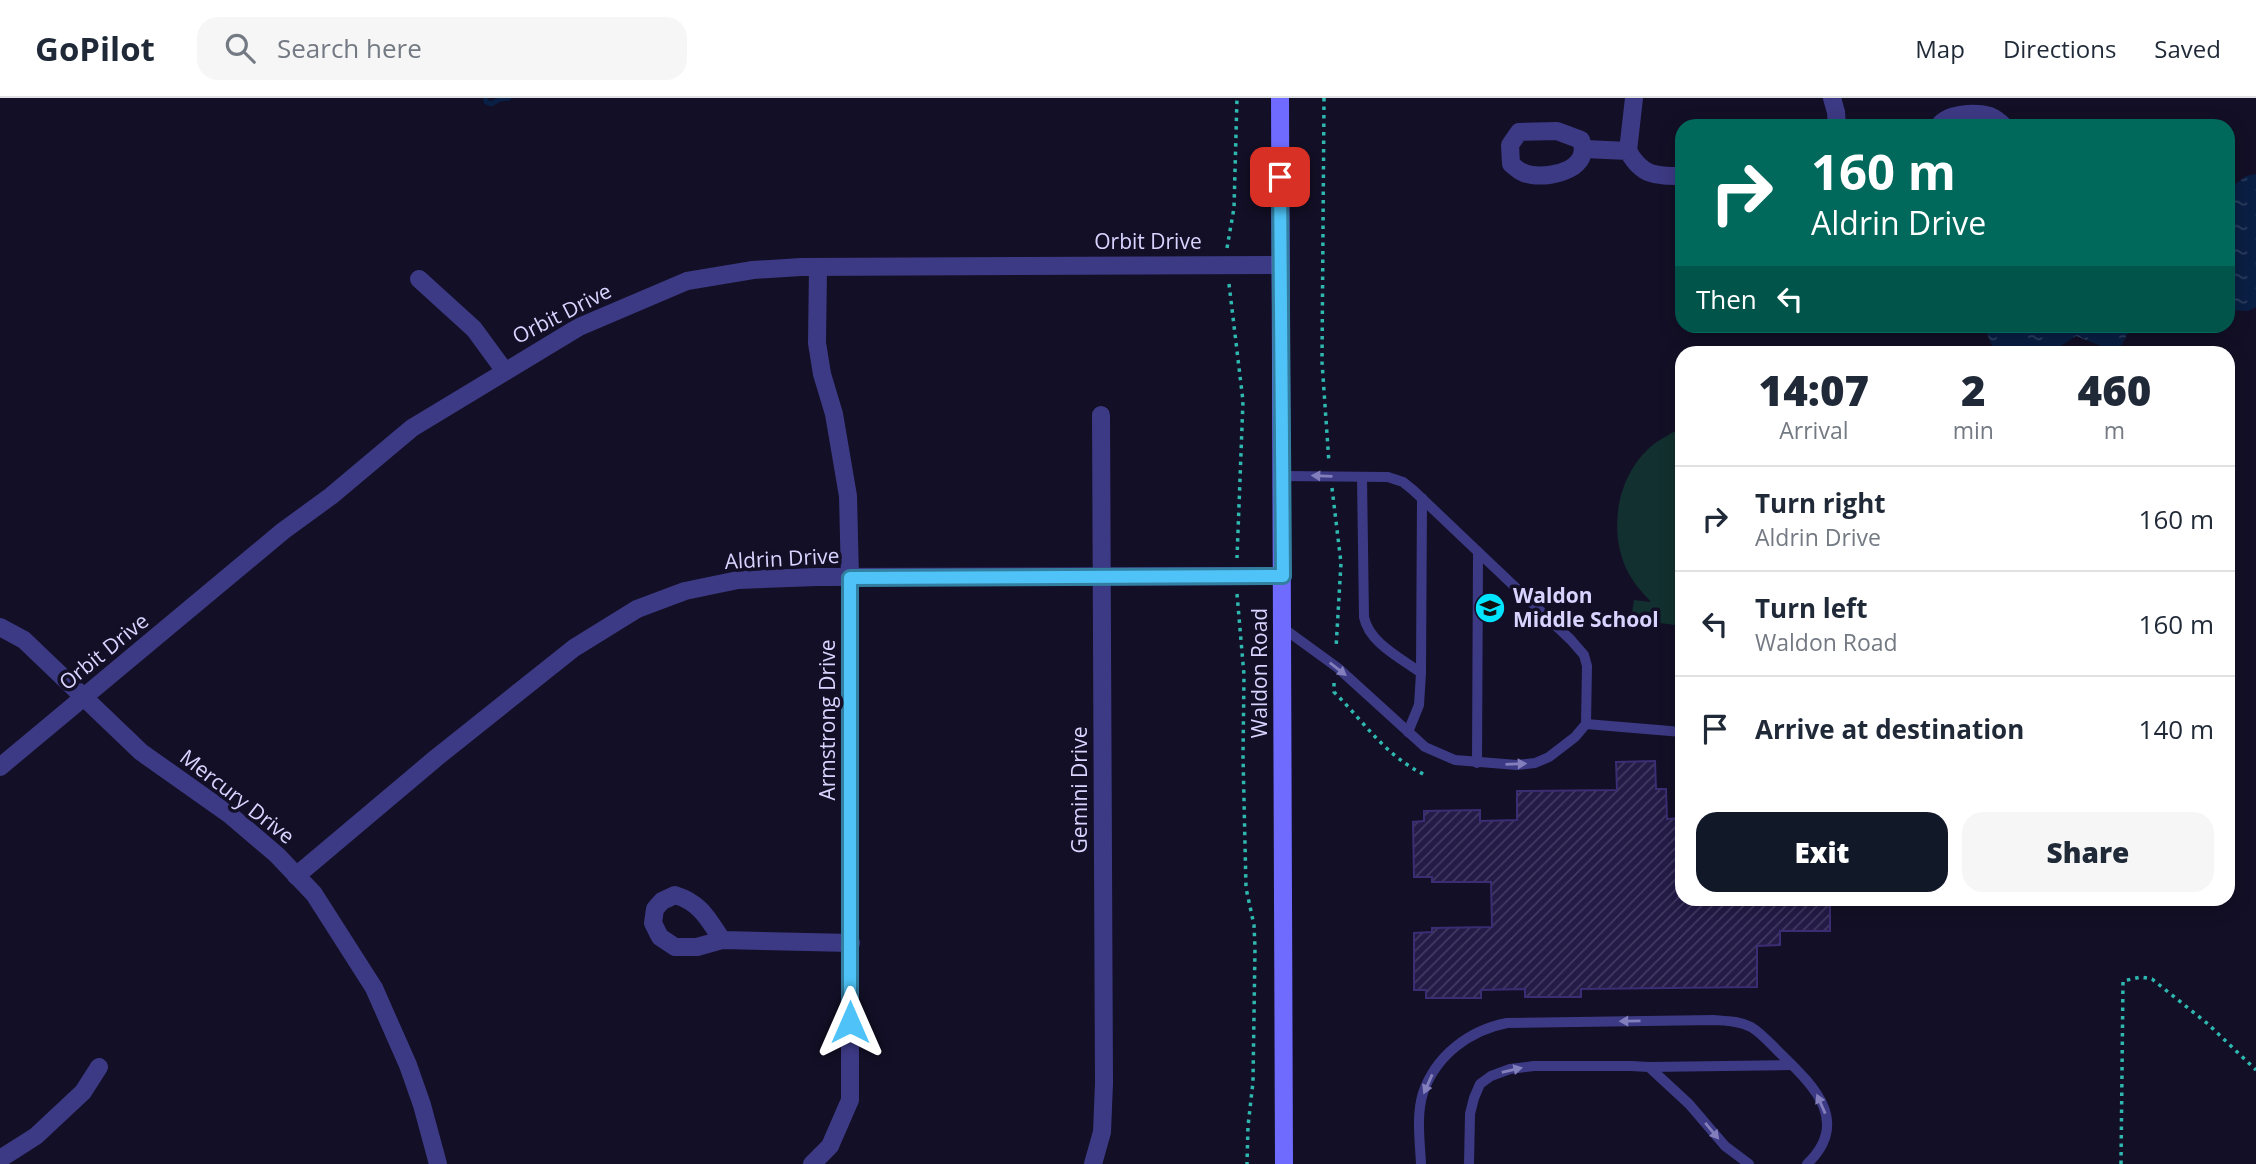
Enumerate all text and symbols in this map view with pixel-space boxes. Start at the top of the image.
search box [197,17,687,80]
text: GoPilot [35,26,155,71]
icon: search [221,29,259,67]
text: Search here [277,30,422,66]
text: Map [1915,32,1965,65]
text: Directions [2003,32,2116,65]
text: Saved [2154,32,2221,65]
text: 160 m [1811,138,1956,204]
pin [1250,147,1310,207]
icon: right [1696,147,1787,238]
icon: arrive [1261,158,1299,196]
text: Aldrin Drive [1811,201,1986,244]
street label: Orbit Drive [1094,227,1202,255]
street label: Orbit Drive [507,276,616,350]
icon: left [1771,280,1809,318]
text: Then [1696,281,1757,317]
text: 14:07 [1759,361,1869,418]
text: 2 [1961,361,1986,418]
text: 460 [2078,361,2151,418]
text: Arrival [1779,414,1849,446]
text: min [1953,414,1994,446]
text: m [2104,414,2125,446]
one-way arrow [1310,470,1332,482]
text: Turn right [1755,485,1886,521]
icon: right [1696,500,1734,538]
text: 160 m [2139,501,2214,537]
text: Aldrin Drive [1755,521,1881,553]
street label: Aldrin Drive [724,541,840,575]
place label: Waldon Middle School [1513,581,1659,633]
text: Turn left [1755,590,1867,626]
school or university icon: Waldon Middle School [1473,591,1507,625]
icon: left [1696,605,1734,643]
text: 160 m [2139,606,2214,642]
street label: Orbit Drive [53,607,154,696]
street label: Waldon Road [1245,608,1273,738]
text: Waldon Road [1755,626,1898,658]
street label: Armstrong Drive [813,639,841,801]
one-way arrow [1328,661,1346,676]
icon: arrive [1696,710,1734,748]
text: Arrive at destination [1755,711,2024,747]
text: 140 m [2139,711,2214,747]
street label: Gemini Drive [1065,727,1093,853]
street label: Mercury Drive [175,743,301,850]
one-way arrow [1505,759,1527,770]
button: Exit [1696,812,1948,892]
button: Share [1962,812,2214,892]
position arrow [813,985,887,1059]
one-way arrow [1618,1015,1640,1027]
one-way arrow [1501,1064,1523,1075]
one-way arrow [1422,1074,1434,1094]
one-way arrow [1815,1094,1827,1114]
one-way arrow [1704,1122,1720,1140]

